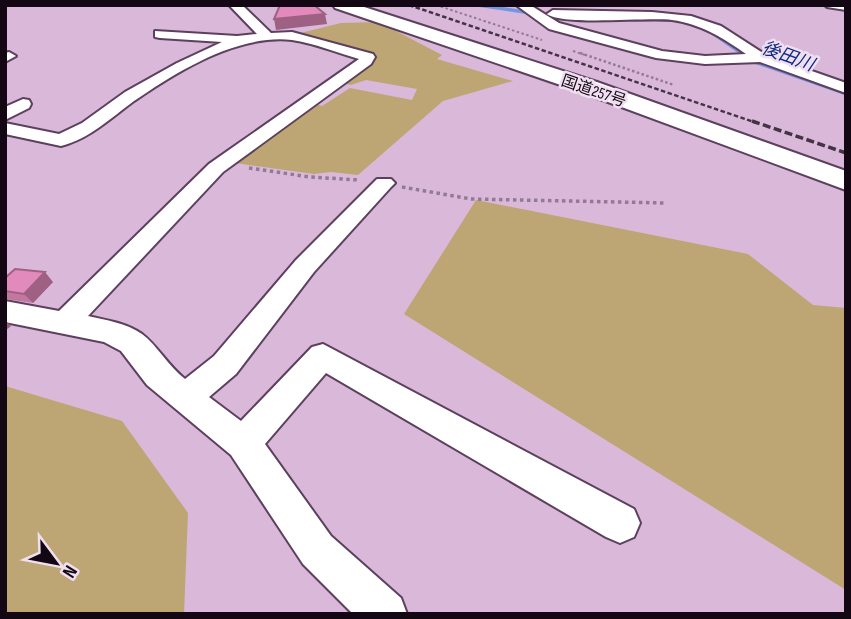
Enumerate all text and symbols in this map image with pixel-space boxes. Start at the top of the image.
water label: 後田川 [759,37,819,76]
street label: 国道257号 [559,71,628,111]
north arrow [21,528,91,598]
text: N [57,561,82,582]

